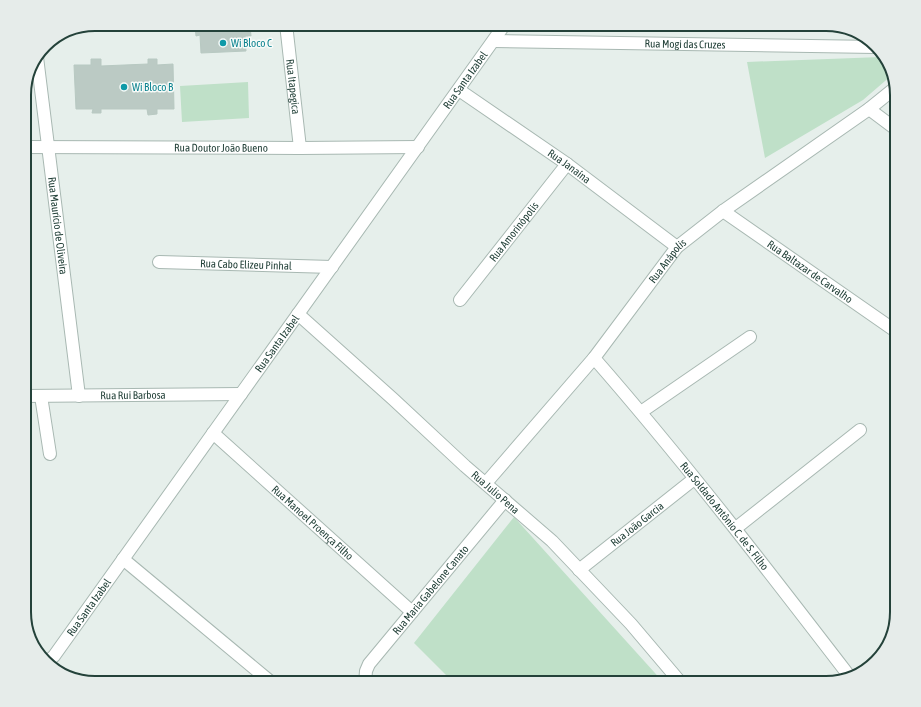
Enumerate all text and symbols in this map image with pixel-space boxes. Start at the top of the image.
place label: Wi Bloco C [231,37,272,49]
street label: Rua Mogi das Cruzes [644,37,726,51]
marker: Wi Bloco C [218,38,228,48]
street label: Rua Santa Izabel [441,49,490,111]
street label: Rua Itapegica [284,58,302,115]
place label: Wi Bloco B [132,81,174,93]
marker: Wi Bloco B [119,82,129,92]
street label: Rua Doutor João Bueno [174,142,268,154]
street label: Rua Janaína [546,147,593,186]
street label: Rua Maurício de Oliveira [46,176,70,275]
street label: Rua Amorinópolis [487,200,541,264]
street label: Rua Anápolis [646,236,688,285]
street label: Rua Baltazar de Carvalho [765,238,855,305]
street label: Rua Cabo Elizeu Pinhal [200,257,292,272]
street label: Rua Santa Izabel [252,313,301,375]
street label: Rua Rui Barbosa [100,389,166,401]
street label: Rua Soldado Antônio C. de S. Filho [678,460,771,572]
street label: Rua Julio Pena [469,468,522,516]
street label: Rua Manoel Proença Filho [270,483,356,562]
street label: Rua João Garcia [608,500,666,549]
street label: Rua Maria Gabelone Canato [390,543,471,637]
street label: Rua Santa Izabel [64,576,113,638]

